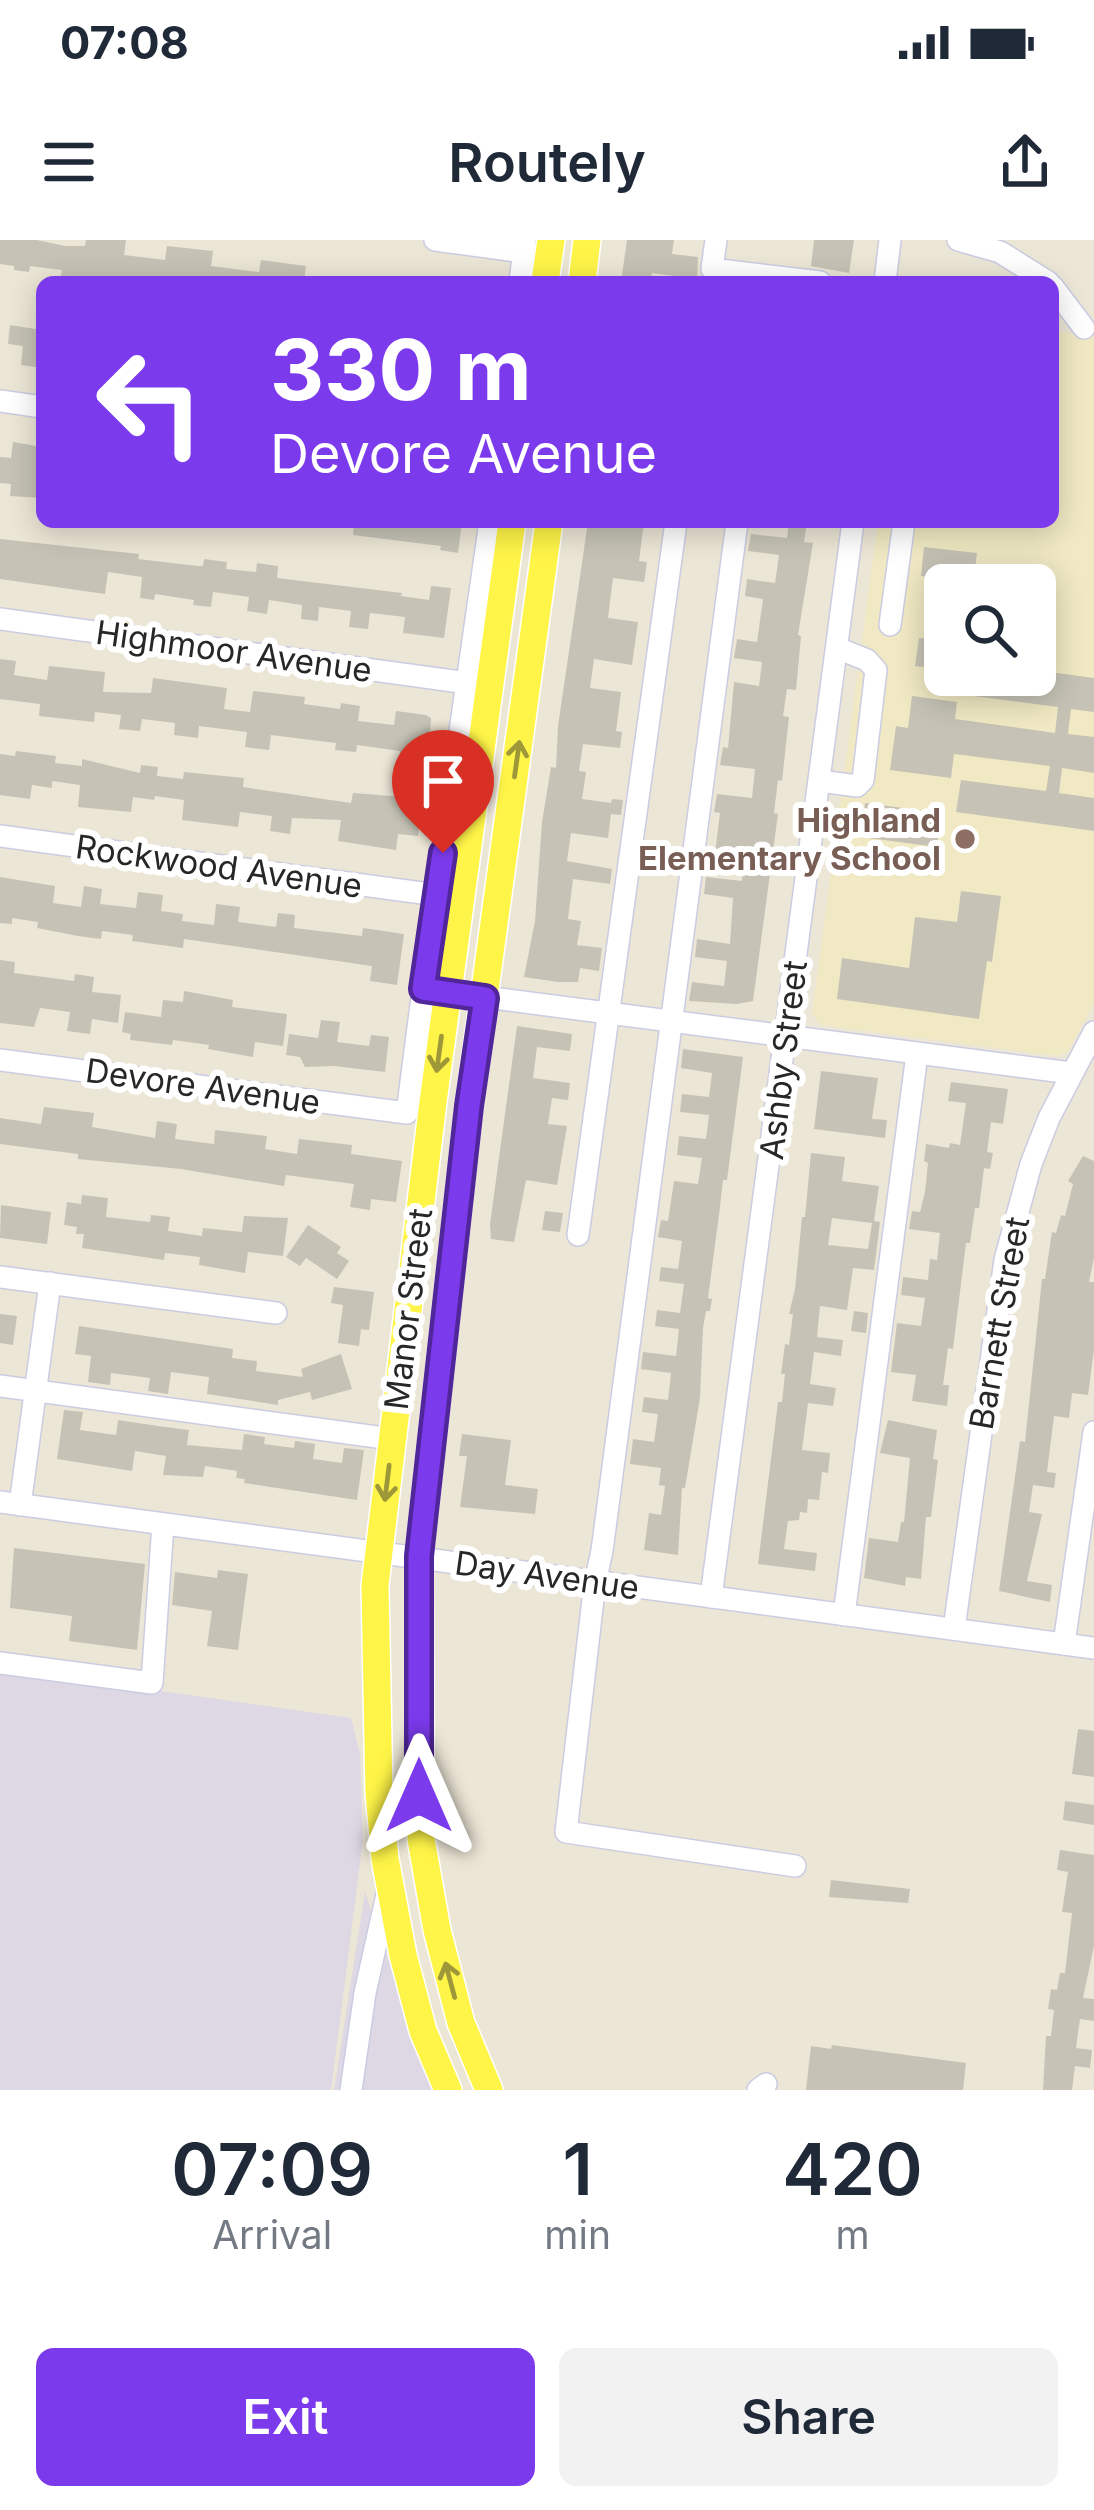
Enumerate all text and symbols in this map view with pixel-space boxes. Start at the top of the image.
text: 07:08 [60,15,189,70]
icon: menu [36,129,102,195]
icon: share [992,129,1058,195]
text: Routely [448,130,646,195]
text: 330 m [270,319,532,420]
icon: left [72,324,228,480]
text: Devore Avenue [270,421,657,486]
map controls [924,564,1056,696]
button: search [924,564,1056,696]
street label: Highmoor Avenue [93,612,375,690]
pin [392,730,494,853]
one-way arrow [506,741,529,780]
icon: arrive [410,748,476,814]
place label: Highland Elementary School [638,800,941,878]
street label: Rockwood Avenue [73,826,365,906]
marker: Highland Elementary School [952,826,978,852]
street label: Ashby Street [751,958,815,1162]
one-way arrow [428,1034,450,1073]
street label: Devore Avenue [83,1050,323,1122]
street label: Manor Street [376,1206,440,1412]
street label: Barnett Street [961,1213,1037,1432]
one-way arrow [375,1463,397,1502]
street label: Day Avenue [452,1542,642,1608]
position arrow [356,1733,482,1859]
one-way arrow [438,1962,460,2000]
text: 07:09 [171,2125,373,2212]
text: 1 [562,2125,593,2212]
text: 420 [782,2125,923,2212]
text: Arrival [212,2211,332,2258]
text: min [544,2211,611,2258]
text: m [835,2211,870,2258]
button: Exit [36,2348,535,2486]
button: Share [559,2348,1058,2486]

